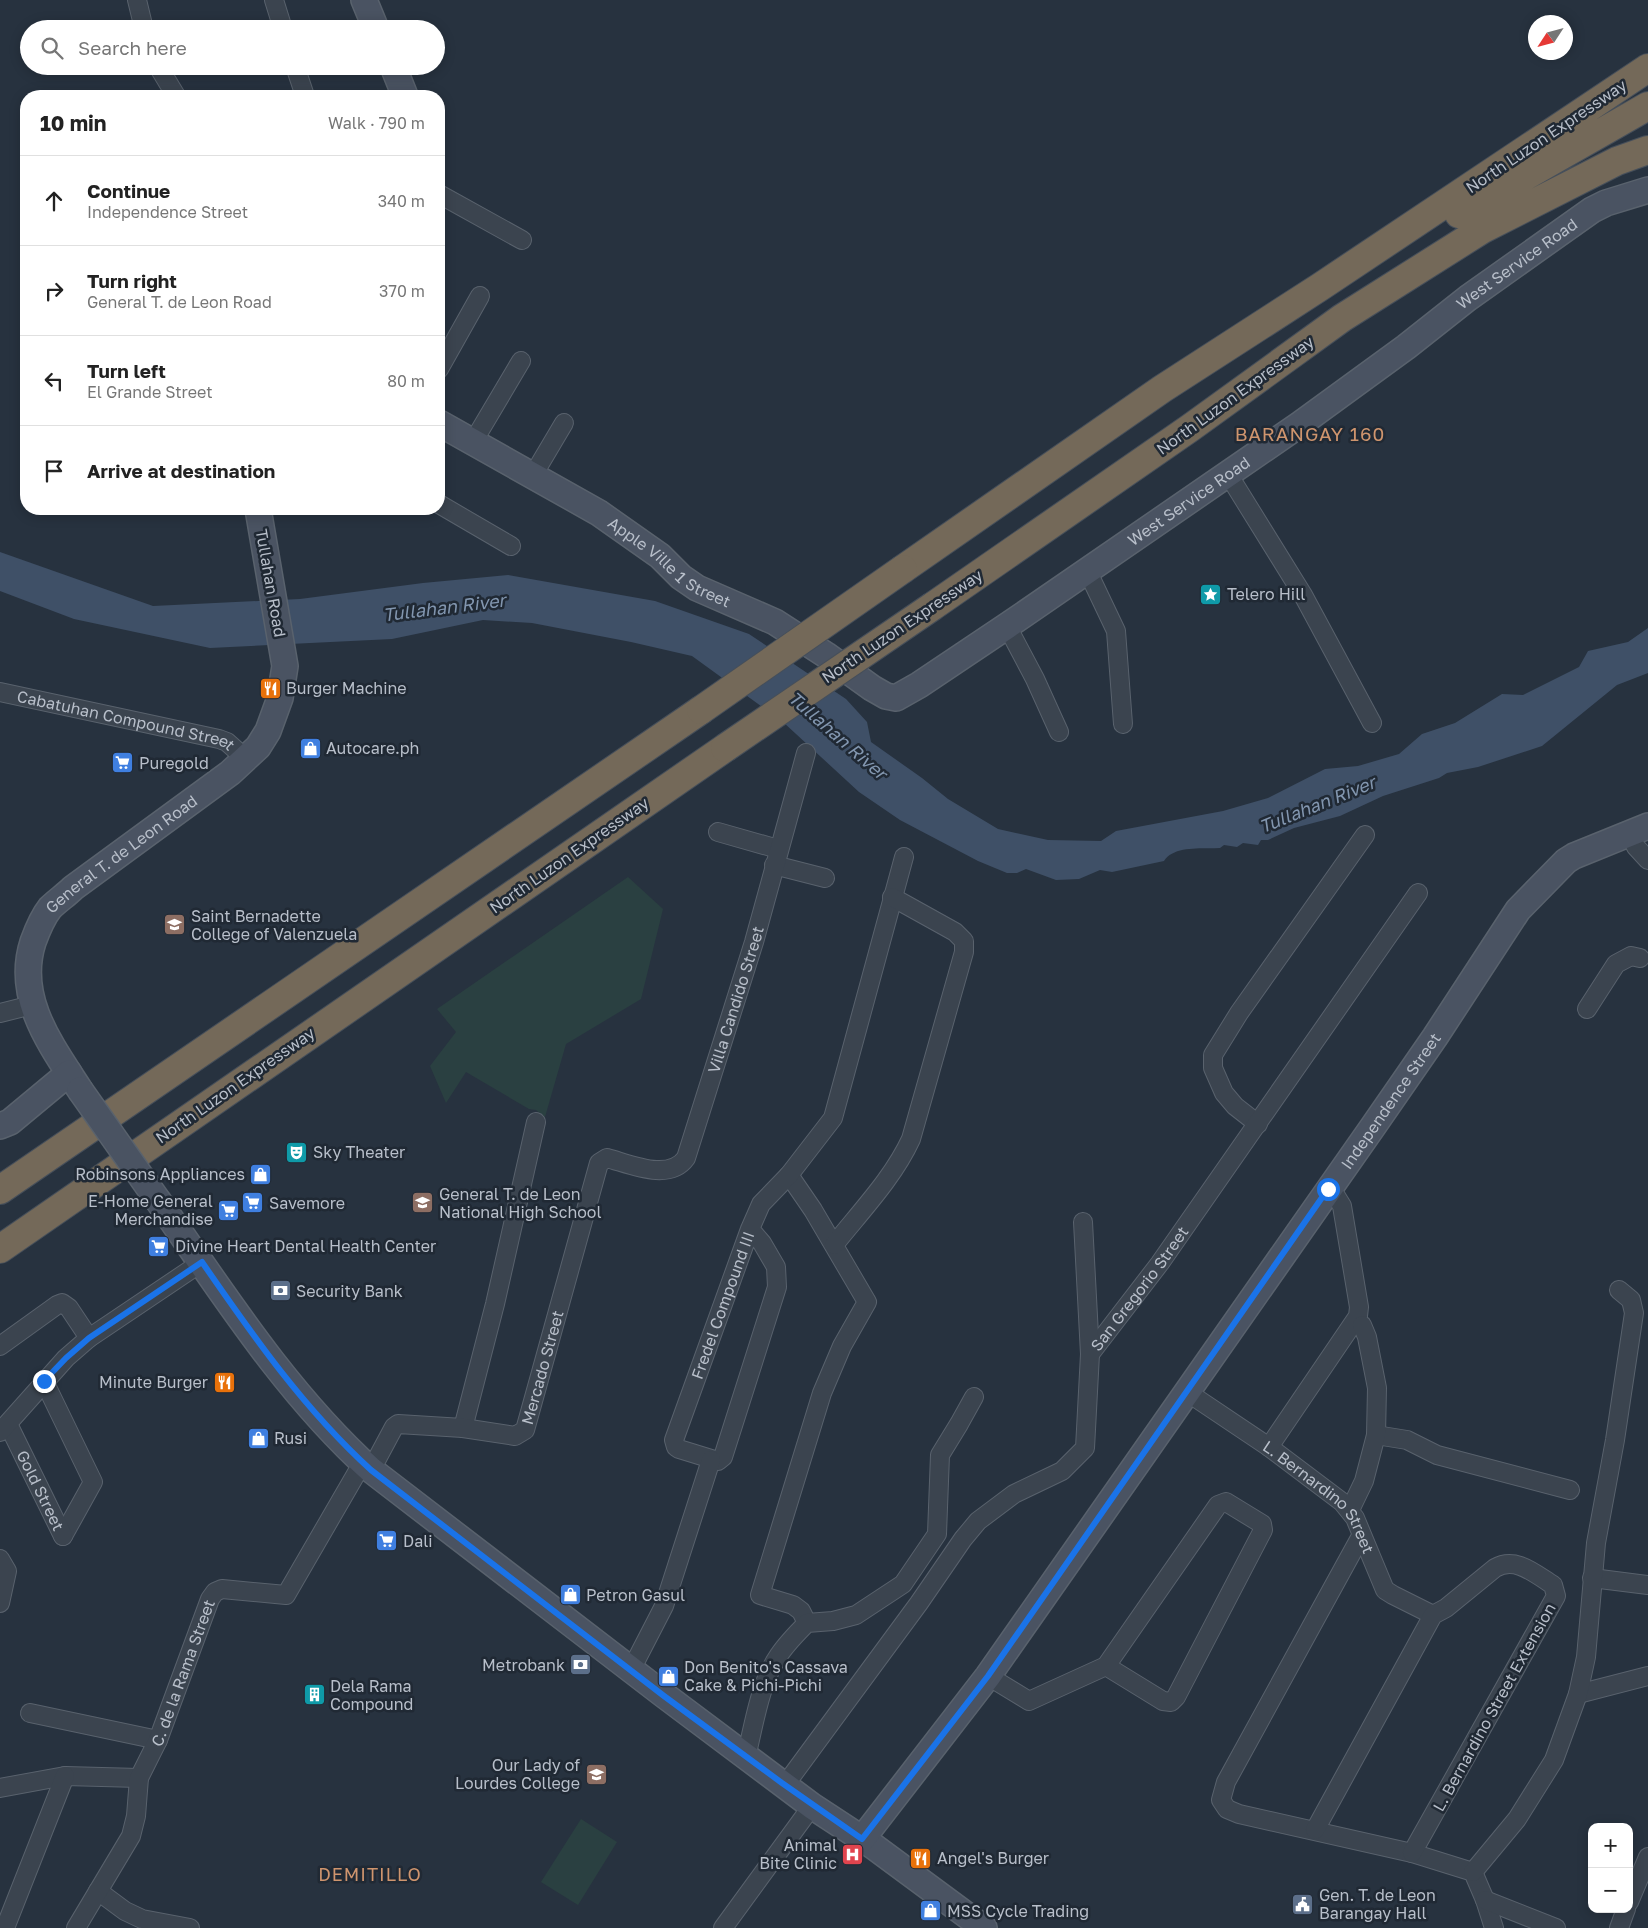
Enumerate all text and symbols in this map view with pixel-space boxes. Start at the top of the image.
north arrow [1528,15,1573,60]
search box [20,20,445,75]
icon: search [38,34,66,62]
text: Search here [78,36,187,59]
street label: North Luzon Expressway [1462,75,1630,197]
text: 10 min [40,110,107,136]
text: Walk · 790 m [328,113,425,133]
text: Continue [87,179,170,202]
icon: ahead [40,187,68,215]
text: 340 m [378,191,425,211]
text: Independence Street [87,202,248,222]
street label: West Service Road [1452,214,1581,313]
text: Turn right [87,269,177,292]
icon: right [40,277,68,305]
text: 370 m [379,281,425,301]
text: General T. de Leon Road [87,292,272,312]
street label: North Luzon Expressway [1152,331,1318,459]
text: Turn left [87,359,166,382]
icon: left [40,367,68,395]
text: 80 m [387,371,425,391]
text: El Grande Street [87,382,213,402]
district label: BARANGAY 160 [1235,422,1385,445]
street label: West Service Road [1124,452,1254,550]
icon: arrive [40,457,68,485]
text: Arrive at destination [87,459,275,482]
street label: Apple Ville 1 Street [604,512,734,611]
street label: Tullahan Road [252,527,290,639]
street label: North Luzon Expressway [818,565,986,687]
place icon: Telero Hill [1199,582,1223,606]
place label: Telero Hill [1227,584,1305,604]
water label: Tullahan River [382,588,509,625]
restaurant icon: Burger Machine [258,676,282,700]
place label: Burger Machine [286,678,407,698]
street label: Cabatuhan Compound Street [15,686,239,755]
water label: Tullahan River [784,686,894,786]
shop icon: Autocare.ph [298,736,322,760]
place label: Autocare.ph [326,738,419,758]
supermarket icon: Puregold [111,751,135,775]
place label: Puregold [139,753,209,773]
water label: Tullahan River [1256,770,1381,837]
street label: General T. de Leon Road [41,790,201,917]
street label: North Luzon Expressway [486,792,652,918]
place label: Saint Bernadette College of Valenzuela [191,906,357,944]
school or university icon: Saint Bernadette College of Valenzuela [163,913,187,937]
street label: Villa Candido Street [703,924,768,1076]
street label: North Luzon Expressway [152,1022,318,1148]
street label: Independence Street [1336,1029,1445,1173]
theatre icon: Sky Theater [285,1140,309,1164]
place label: Sky Theater [313,1142,405,1162]
shop icon: Robinsons Appliances [249,1162,273,1186]
place label: Robinsons Appliances [75,1164,245,1184]
route start [1317,1178,1340,1201]
place label: General T. de Leon National High School [439,1184,602,1222]
place label: E-Home General Merchandise [88,1191,213,1229]
supermarket icon: Savemore [241,1191,265,1215]
school or university icon: General T. de Leon National High School [411,1191,435,1215]
place label: Savemore [269,1193,345,1213]
supermarket icon: E-Home General Merchandise [217,1198,241,1222]
street label: San Gregorio Street [1086,1222,1193,1355]
street label: Fredel Compound III [687,1229,758,1382]
supermarket icon: Divine Heart Dental Health Center [147,1234,171,1258]
place label: Divine Heart Dental Health Center [175,1236,436,1256]
bank icon: Security Bank [268,1279,292,1303]
place label: Security Bank [296,1281,403,1301]
street label: Mercado Street [517,1308,568,1427]
route end [33,1370,56,1393]
restaurant icon: Minute Burger [212,1370,236,1394]
place label: Minute Burger [99,1372,208,1392]
shop icon: Rusi [246,1426,270,1450]
place label: Rusi [274,1428,307,1448]
street label: L. Bernardino Street [1259,1436,1379,1556]
street label: Gold Street [12,1447,69,1534]
supermarket icon: Dali [375,1529,399,1553]
place label: Dali [403,1531,433,1551]
shop icon: Petron Gasul [558,1583,582,1607]
place label: Petron Gasul [586,1585,685,1605]
street label: C. de la Rama Street [146,1597,219,1750]
street label: L. Bernardino Street Extension [1428,1599,1560,1815]
bank icon: Metrobank [569,1653,593,1677]
place label: Metrobank [482,1655,565,1675]
place label: Don Benito's Cassava Cake & Pichi-Pichi [684,1657,848,1695]
shop icon: Don Benito's Cassava Cake & Pichi-Pichi [656,1664,680,1688]
place label: Dela Rama Compound [330,1676,413,1714]
building icon: Dela Rama Compound [302,1683,326,1707]
place label: Our Lady of Lourdes College [455,1755,580,1793]
school or university icon: Our Lady of Lourdes College [584,1762,608,1786]
map controls [1588,1823,1633,1913]
button: + [1588,1823,1633,1868]
place label: Animal Bite Clinic [759,1835,837,1873]
hospital icon: Animal Bite Clinic [841,1842,865,1866]
restaurant icon: Angel's Burger [909,1846,933,1870]
place label: Angel's Burger [937,1848,1049,1868]
district label: DEMITILLO [318,1863,422,1885]
button: − [1588,1868,1633,1913]
place label: Gen. T. de Leon Barangay Hall [1319,1885,1436,1923]
public building icon: Gen. T. de Leon Barangay Hall [1291,1892,1315,1916]
shop icon: MSS Cycle Trading [919,1899,943,1923]
place label: MSS Cycle Trading [947,1901,1089,1921]

